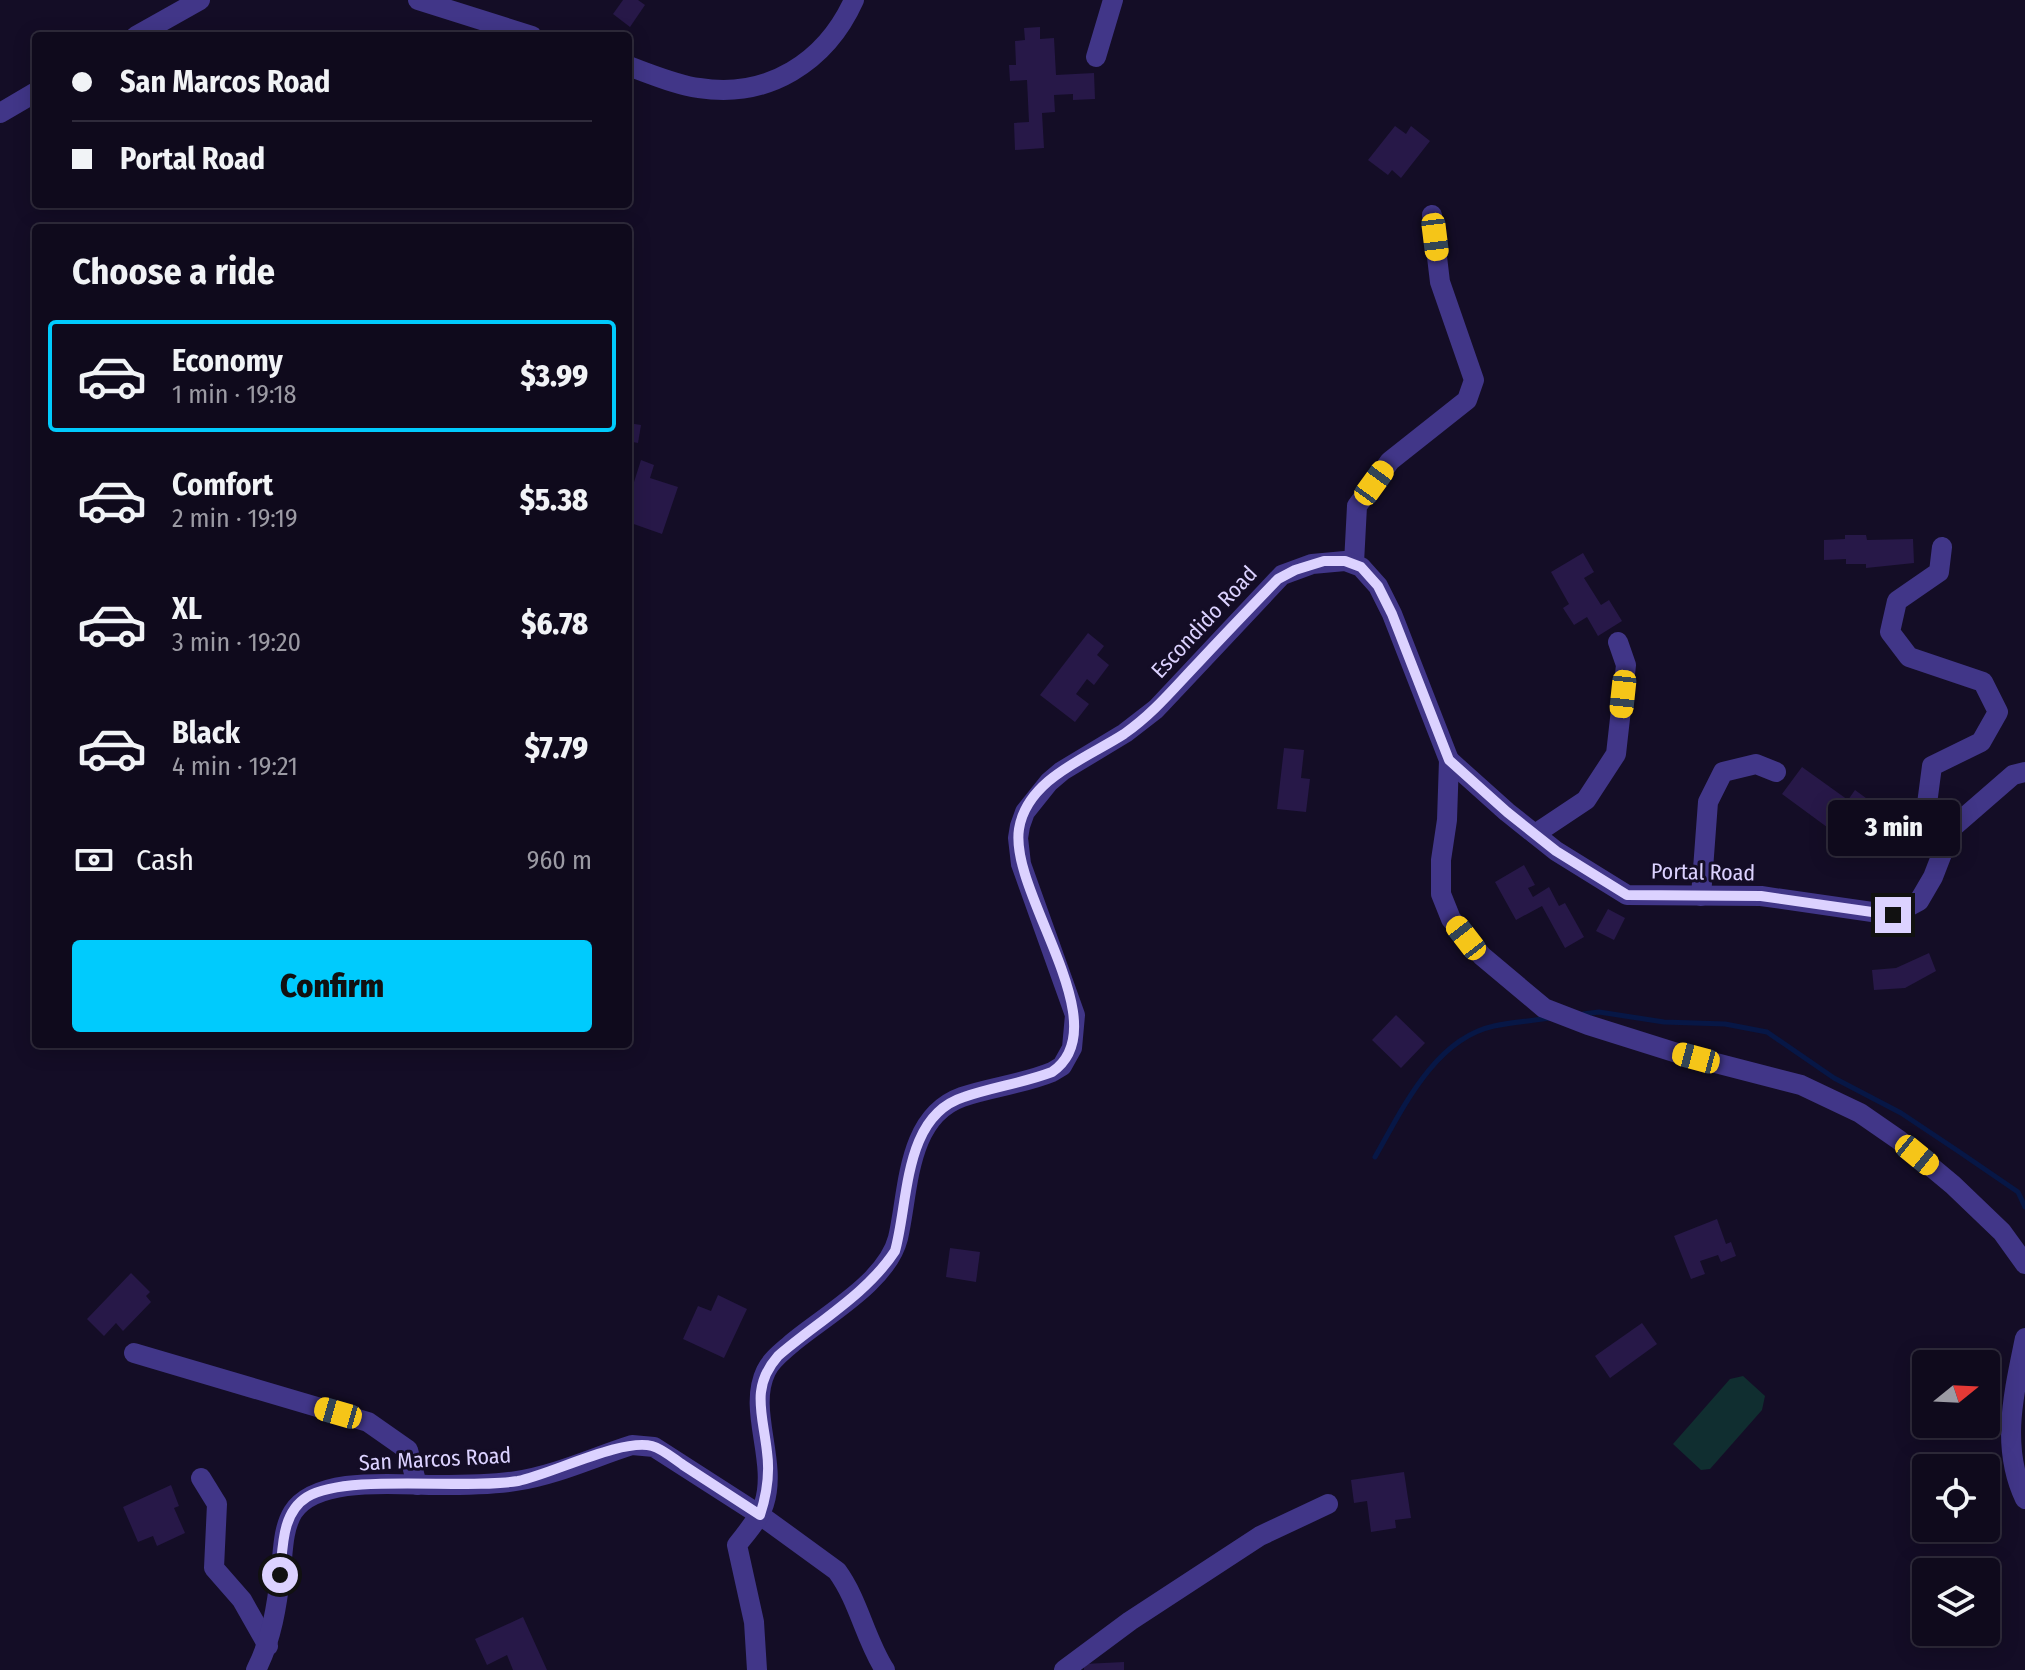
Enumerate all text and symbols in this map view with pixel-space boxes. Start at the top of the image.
text: San Marcos Road [120,64,330,100]
text: Portal Road [120,141,265,177]
car [1420,212,1450,262]
text: Choose a ride [72,250,275,294]
icon: car [76,340,148,412]
text: Economy [172,343,283,379]
text: $3.99 [521,358,588,394]
text: 1 min · 19:18 [172,379,297,410]
car [1350,457,1398,509]
icon: car [76,464,148,536]
text: Comfort [172,467,273,503]
text: $5.38 [520,482,588,518]
text: 2 min · 19:19 [172,503,298,534]
street label: Escondido Road [1145,560,1263,684]
icon: car [76,588,148,660]
text: XL [172,591,202,627]
text: $6.78 [521,606,588,642]
text: 3 min · 19:20 [172,627,301,658]
car [1609,669,1637,719]
icon: car [76,712,148,784]
text: Black [172,715,240,751]
text: $7.79 [525,730,588,766]
text: 4 min · 19:21 [172,751,298,782]
callout: 3 min [1827,799,1959,855]
text: 3 min [1865,812,1923,843]
icon: cash [72,838,116,882]
text: Cash [136,842,194,878]
text: 960 m [527,845,592,876]
street label: Portal Road [1651,858,1755,886]
route end [1875,897,1911,933]
car [1442,912,1490,964]
button: Confirm [72,940,592,1032]
car [1670,1040,1722,1076]
car [1891,1131,1943,1179]
north arrow [1912,1350,2000,1438]
map controls [1912,1350,2000,1646]
car [312,1395,364,1431]
street label: San Marcos Road [358,1442,512,1476]
button: locate [1912,1454,2000,1542]
route start [262,1557,298,1593]
button: layers [1912,1558,2000,1646]

